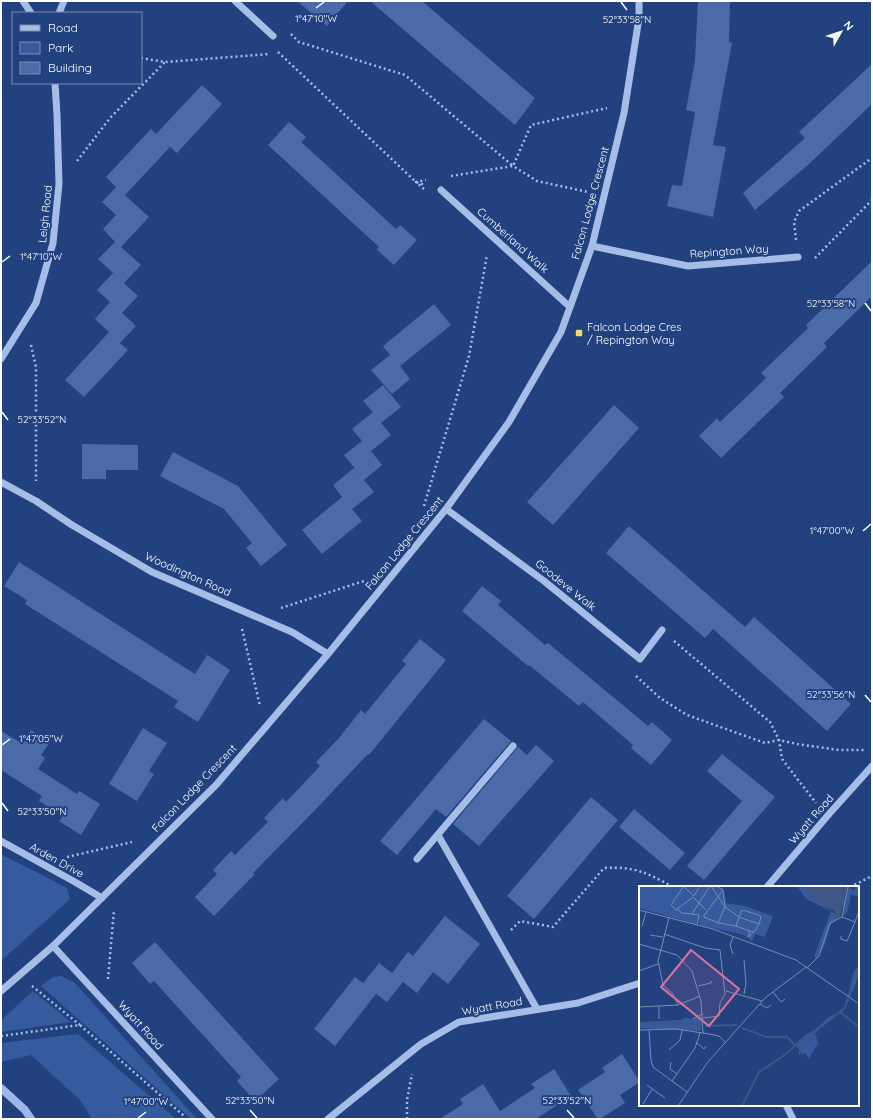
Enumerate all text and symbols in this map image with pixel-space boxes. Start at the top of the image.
legend [12,12,142,84]
text: 1°47'10"W [295,12,337,25]
north arrow [821,12,861,52]
text: 52°33'58"N [603,13,651,26]
text: N [841,18,857,33]
text: Road [48,20,78,35]
text: Park [48,40,73,55]
text: Building [48,60,92,75]
street label: Falcon Lodge Crescent [568,145,612,261]
street label: Leigh Road [35,185,55,243]
street label: Cumberland Walk [474,204,552,276]
street label: Repington Way [689,241,769,261]
text: 1°47'10"W [20,250,62,263]
text: 52°33'58"N [807,297,855,310]
place label: Falcon Lodge Cres / Repington Way [587,320,681,347]
marker: Falcon Lodge Cres / Repington Way [574,328,584,338]
text: 52°33'52"N [18,413,66,426]
street label: Falcon Lodge Crescent [362,493,446,593]
text: 1°47'00"W [810,524,855,537]
street label: Woodington Road [143,549,233,599]
street label: Goodeve Walk [533,556,599,614]
text: 52°33'56"N [807,688,855,701]
text: 1°47'05"W [19,732,63,745]
street label: Falcon Lodge Crescent [149,741,240,835]
street label: Wyatt Road [786,791,836,847]
text: 52°33'50"N [17,805,67,818]
street label: Arden Drive [27,839,87,881]
inset map [639,886,859,1106]
street label: Wyatt Road [461,994,523,1018]
street label: Wyatt Road [115,998,167,1052]
text: 52°33'50"N [225,1094,275,1107]
text: 52°33'52"N [543,1094,591,1107]
text: 1°47'00"W [124,1095,169,1108]

